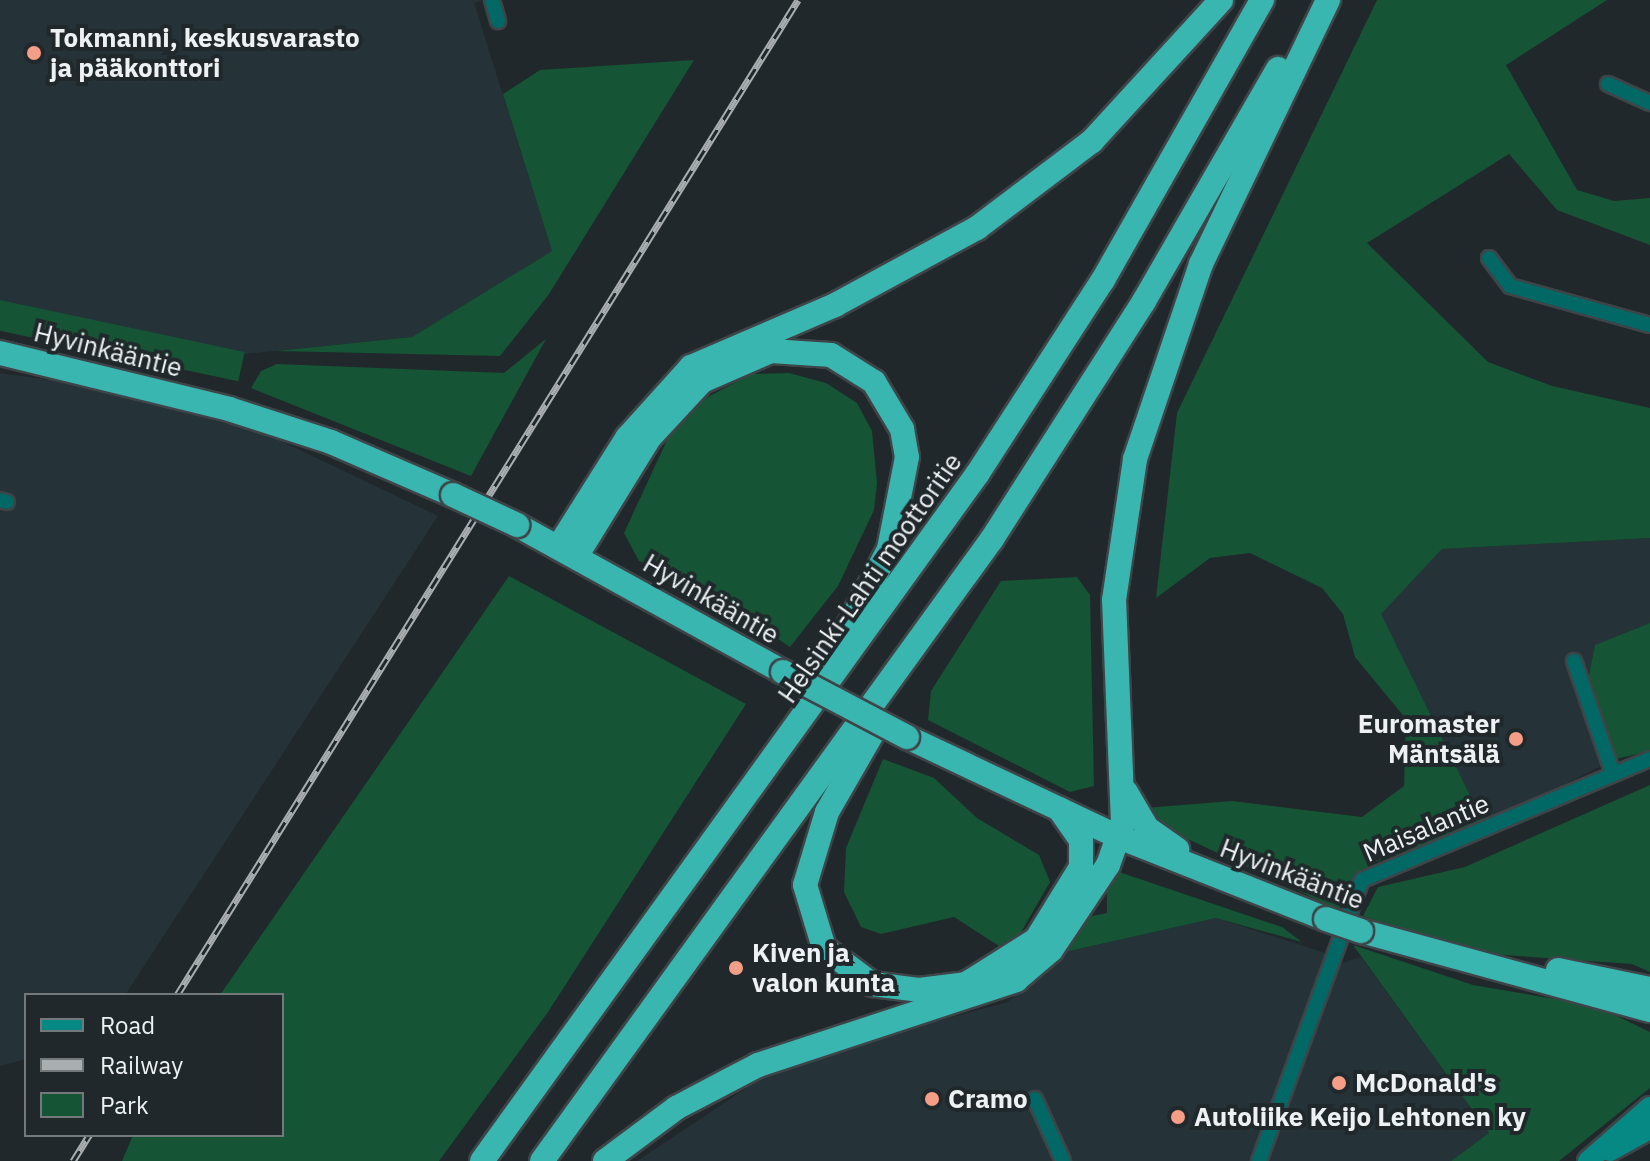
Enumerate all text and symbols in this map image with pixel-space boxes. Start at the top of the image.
place label: Tokmanni, keskusvarasto ja pääkonttori [50,22,360,84]
marker: Tokmanni, keskusvarasto ja pääkonttori [25,44,43,62]
street label: Hyvinkääntie [31,317,185,383]
street label: Helsinki-Lahti moottoritie [772,447,968,709]
street label: Hyvinkääntie [638,548,784,650]
place label: Euromaster Mäntsälä [1358,708,1500,770]
marker: Euromaster Mäntsälä [1507,730,1525,748]
street label: Maisalantie [1358,788,1494,868]
street label: Hyvinkääntie [1216,832,1368,916]
place label: Kiven ja valon kunta [752,937,895,998]
marker: Kiven ja valon kunta [727,959,745,977]
legend [24,993,284,1137]
text: Road [100,1009,155,1041]
text: Railway [100,1049,183,1081]
place label: McDonald's [1355,1067,1497,1099]
marker: McDonald's [1330,1074,1348,1092]
place label: Cramo [948,1083,1028,1115]
text: Park [100,1089,149,1121]
marker: Cramo [923,1090,941,1108]
place label: Autoliike Keijo Lehtonen ky [1194,1101,1526,1133]
marker: Autoliike Keijo Lehtonen ky [1169,1108,1187,1126]

